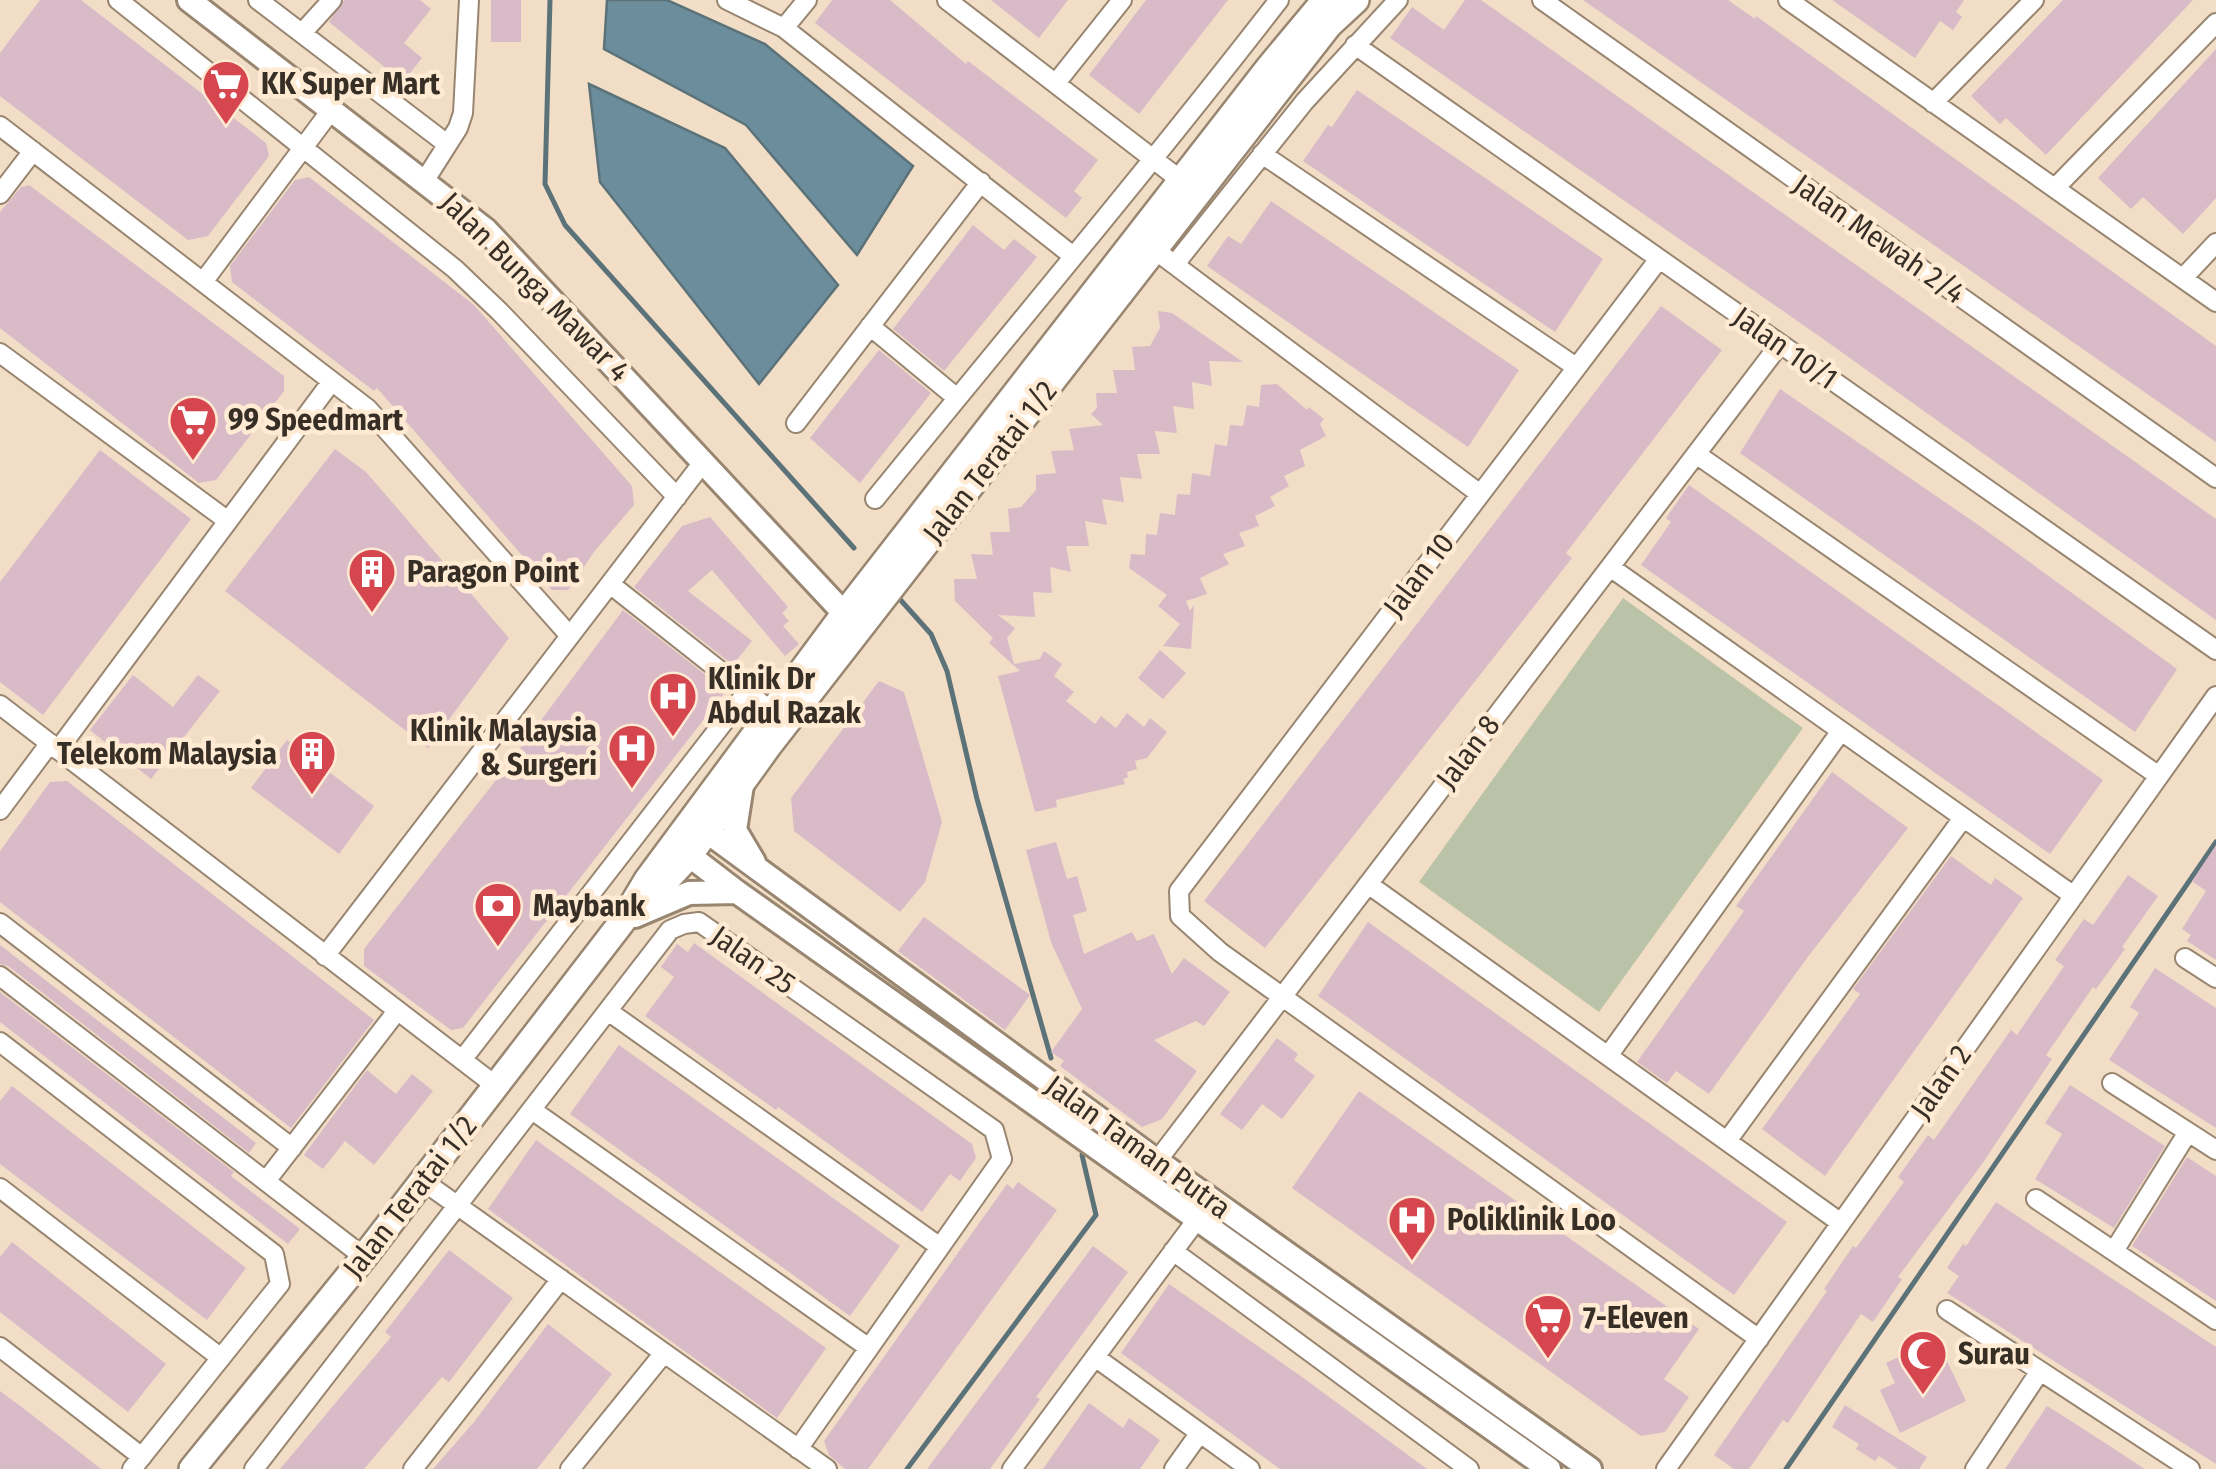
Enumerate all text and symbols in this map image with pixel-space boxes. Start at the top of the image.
supermarket icon: KK Super Mart [200,58,252,126]
place label: KK Super Mart [261,66,440,102]
street label: Jalan Mewah 2/4 [1786,167,1972,311]
street label: Jalan Bunga Mawar 4 [433,185,637,389]
street label: Jalan 10/1 [1726,299,1844,397]
street label: Jalan Teratai 1/2 [916,374,1064,550]
supermarket icon: 99 Speedmart [167,394,219,462]
place label: 99 Speedmart [228,402,404,438]
street label: Jalan 10 [1376,526,1462,624]
building icon: Paragon Point [346,546,398,614]
place label: Paragon Point [407,554,580,590]
place label: Klinik Dr Abdul Razak [707,661,862,731]
hospital icon: Klinik Dr Abdul Razak [647,670,699,738]
street label: Jalan 8 [1429,708,1507,796]
place label: Klinik Malaysia & Surgeri [410,713,597,783]
hospital icon: Klinik Malaysia & Surgeri [606,722,658,790]
building icon: Telekom Malaysia [286,728,338,796]
place label: Telekom Malaysia [57,736,277,772]
bank icon: Maybank [472,880,524,948]
place label: Maybank [533,888,646,924]
street label: Jalan 25 [704,918,802,1002]
street label: Jalan 2 [1903,1038,1979,1126]
street label: Jalan Taman Putra [1038,1068,1238,1226]
street label: Jalan Teratai 1/2 [336,1109,484,1285]
hospital icon: Poliklinik Loo [1386,1194,1438,1262]
place label: Poliklinik Loo [1447,1202,1616,1238]
supermarket icon: 7-Eleven [1522,1292,1574,1360]
place label: 7-Eleven [1583,1300,1689,1336]
mosque icon: Surau [1897,1328,1949,1396]
place label: Surau [1958,1336,2030,1372]

